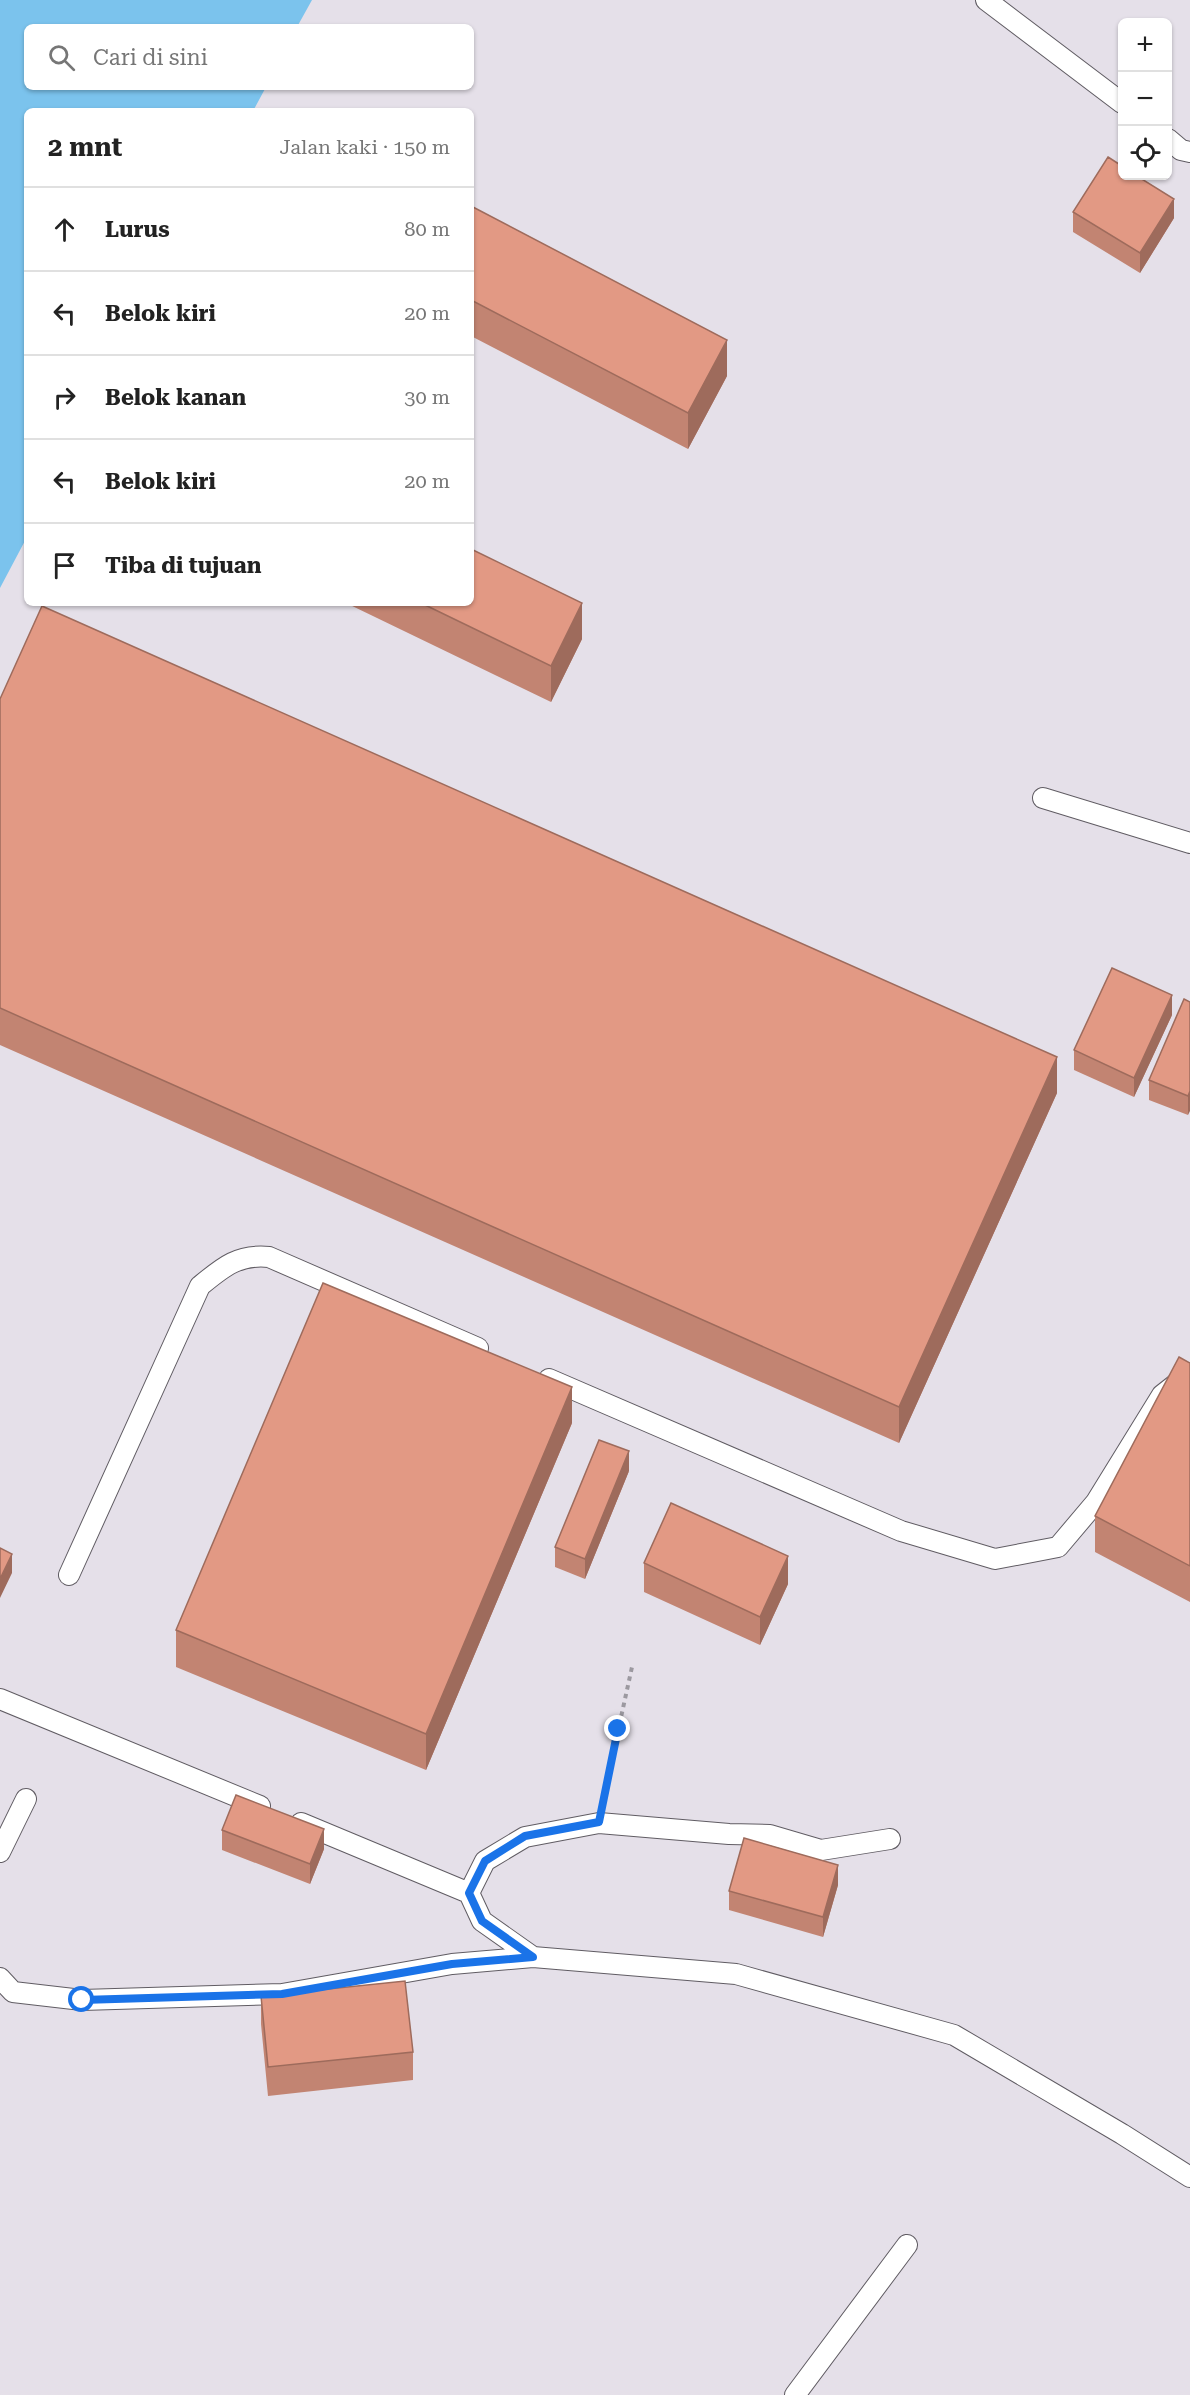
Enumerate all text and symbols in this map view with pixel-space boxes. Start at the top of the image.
map controls [1118,18,1172,180]
button: + [1118,18,1172,72]
search box [24,24,474,90]
icon: search [45,41,78,74]
text: Cari di sini [93,45,208,70]
button: − [1118,72,1172,126]
button: locate [1118,126,1172,180]
text: 2 mnt [48,132,122,162]
text: Jalan kaki · 150 m [279,135,450,159]
icon: ahead [48,213,81,246]
text: Lurus [105,217,170,242]
text: 80 m [404,217,450,241]
icon: left [48,297,81,330]
text: Belok kiri [105,301,216,326]
text: 20 m [404,301,450,325]
icon: right [48,381,81,414]
text: Belok kanan [105,385,246,410]
text: 30 m [404,385,450,409]
icon: left [48,465,81,498]
text: Belok kiri [105,469,216,494]
text: 20 m [404,469,450,493]
icon: arrive [48,549,81,582]
text: Tiba di tujuan [105,553,261,578]
route end [604,1715,630,1741]
route start [68,1986,94,2012]

